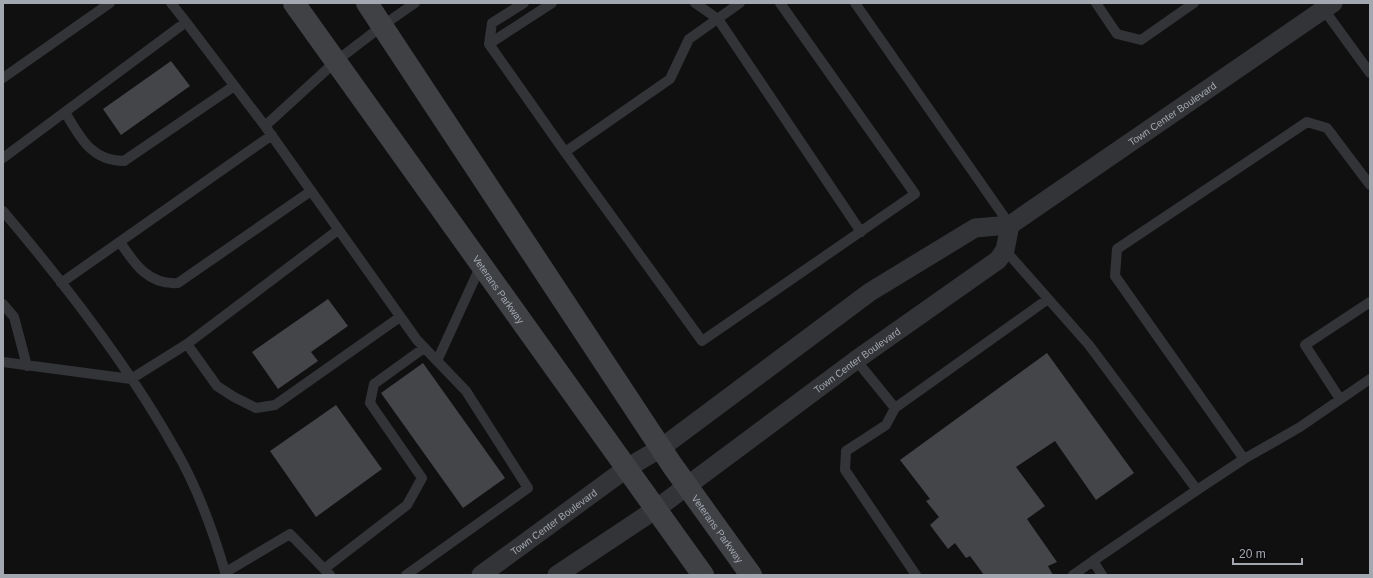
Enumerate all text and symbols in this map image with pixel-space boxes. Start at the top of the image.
street label: Town Center Boulevard [1126,80,1218,148]
street label: Veterans Parkway [470,254,526,326]
street label: Town Center Boulevard [812,326,902,396]
street label: Town Center Boulevard [509,487,599,557]
street label: Veterans Parkway [689,493,745,565]
scale bar [1233,540,1302,566]
text: 20 m [1239,547,1266,561]

